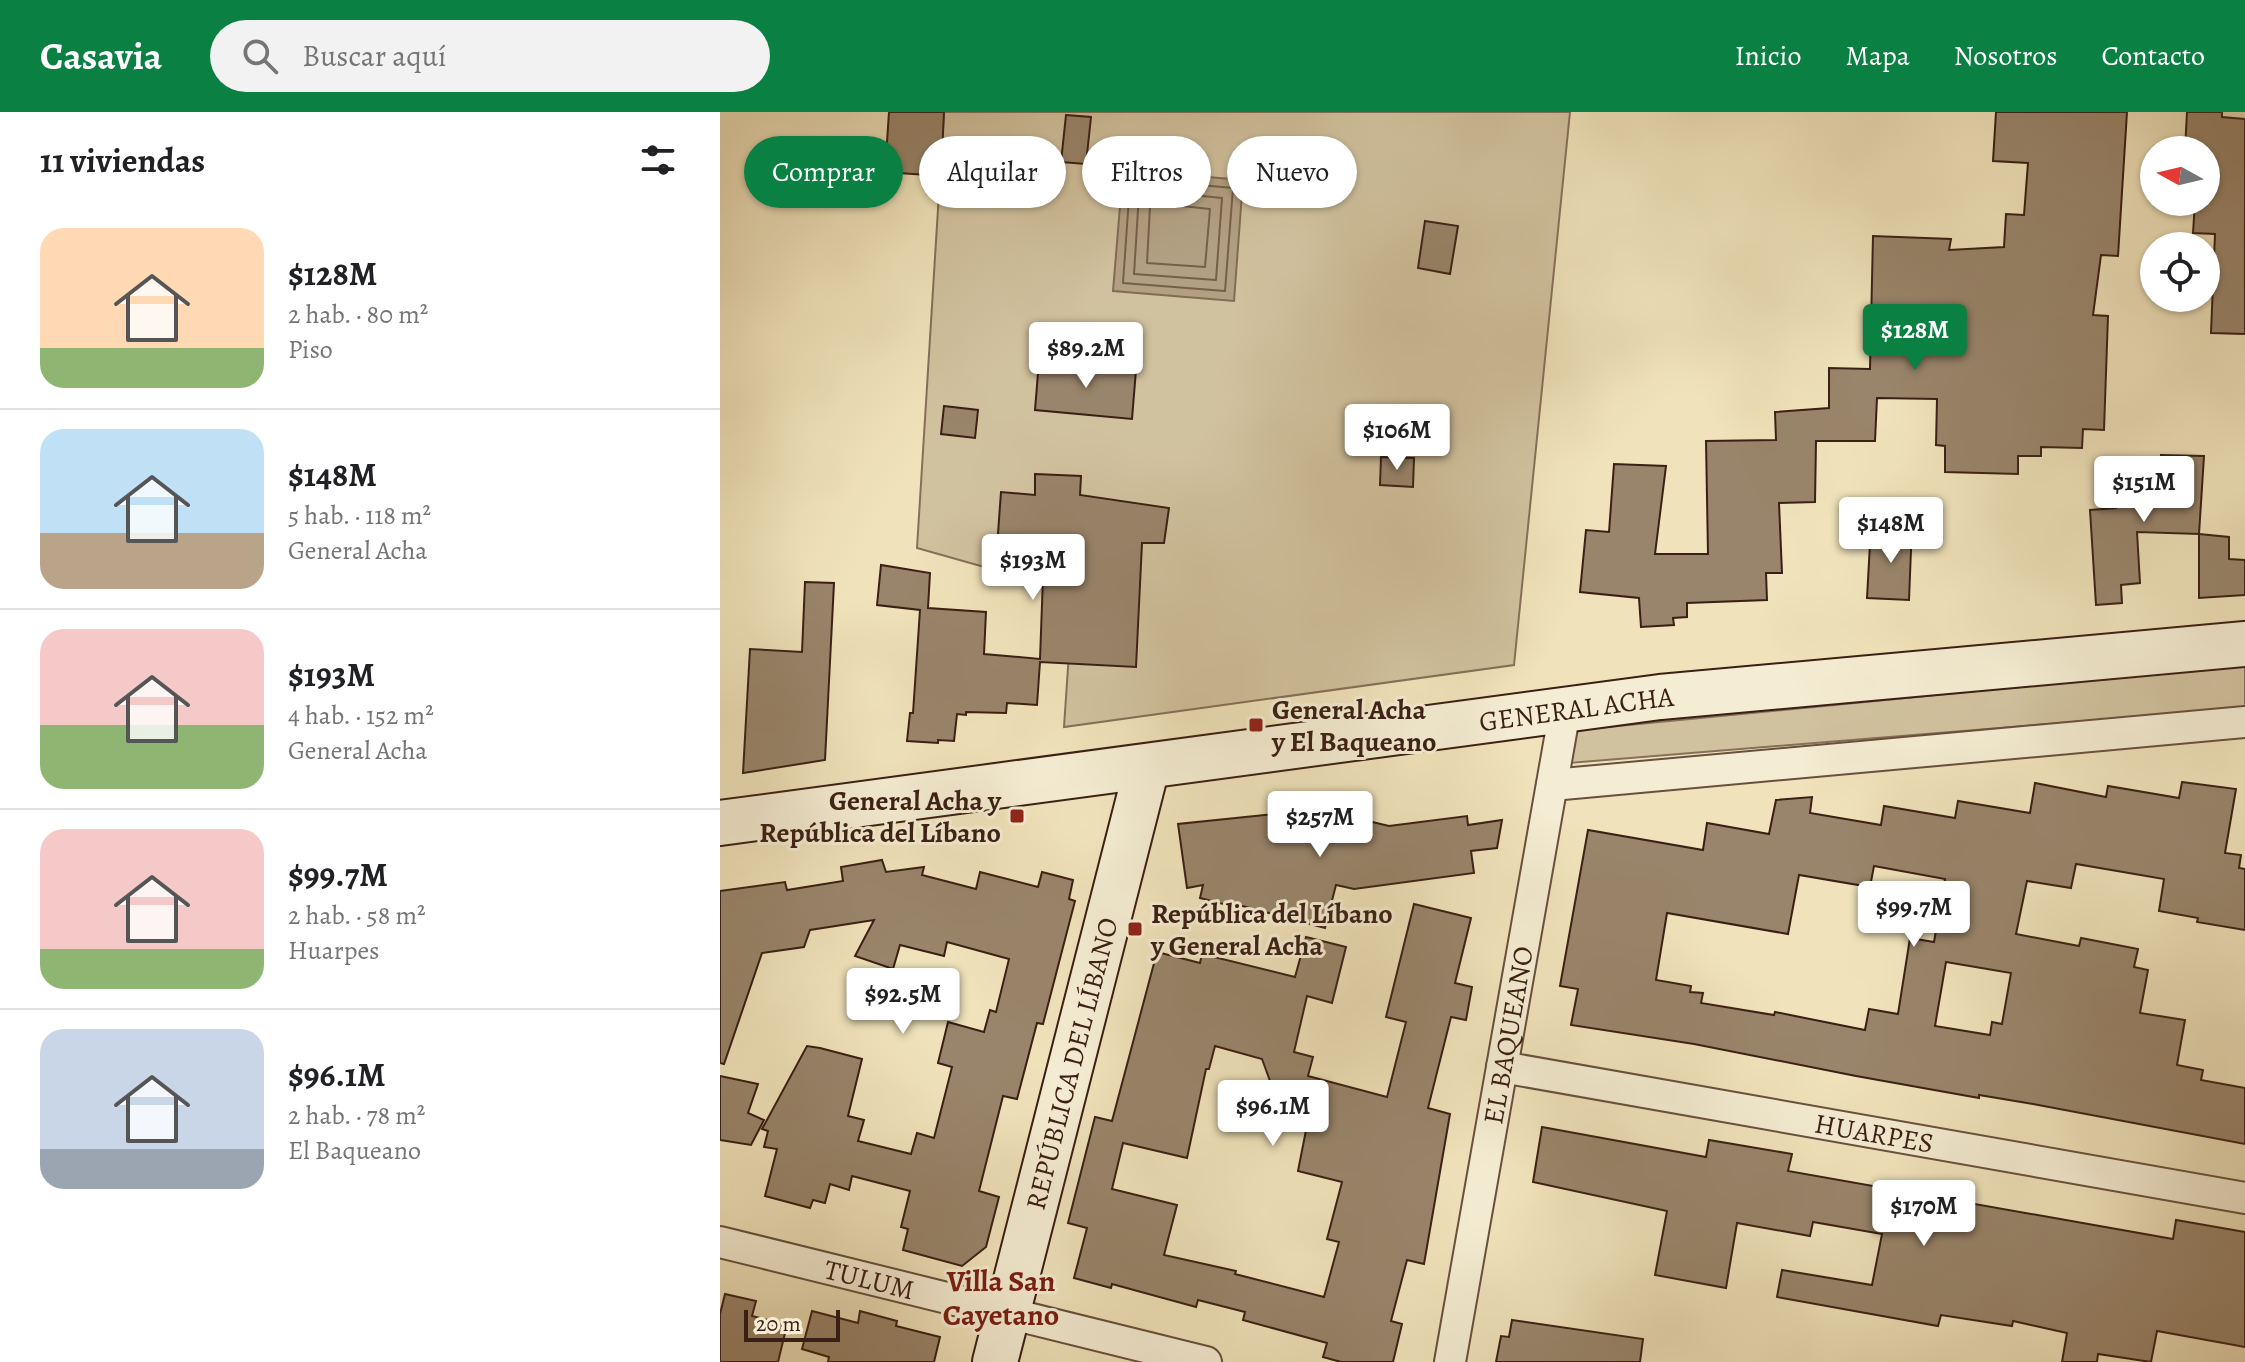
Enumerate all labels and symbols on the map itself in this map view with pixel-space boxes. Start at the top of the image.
north arrow [2140,136,2220,216]
pin: $128M [1859,304,1971,372]
pin: $89.2M [1021,322,1151,390]
pin: $106M [1341,404,1453,472]
pin: $151M [2088,456,2200,524]
pin: $148M [1835,497,1947,565]
pin: $193M [977,534,1089,602]
street label: GENERAL ACHA [1477,678,1676,741]
place label: General Acha y El Baqueano [1271,691,1436,761]
marker: General Acha y El Baqueano [1247,716,1265,734]
place label: General Acha y República del Líbano [759,782,1002,852]
pin: $257M [1264,791,1376,859]
marker: General Acha y República del Líbano [1008,807,1026,825]
pin: $99.7M [1849,881,1979,949]
place label: República del Líbano y General Acha [1150,895,1393,965]
street label: REPÚBLICA DEL LÍBANO [1017,914,1128,1214]
marker: República del Líbano y General Acha [1126,920,1144,938]
street label: EL BAQUEANO [1474,943,1543,1127]
pin: $92.5M [838,968,968,1036]
pin: $96.1M [1208,1080,1338,1148]
street label: HUARPES [1812,1104,1937,1163]
pin: $170M [1868,1180,1980,1248]
street label: TULUM [820,1250,918,1309]
district label: Villa San Cayetano [943,1261,1059,1335]
scale bar [744,1306,840,1342]

